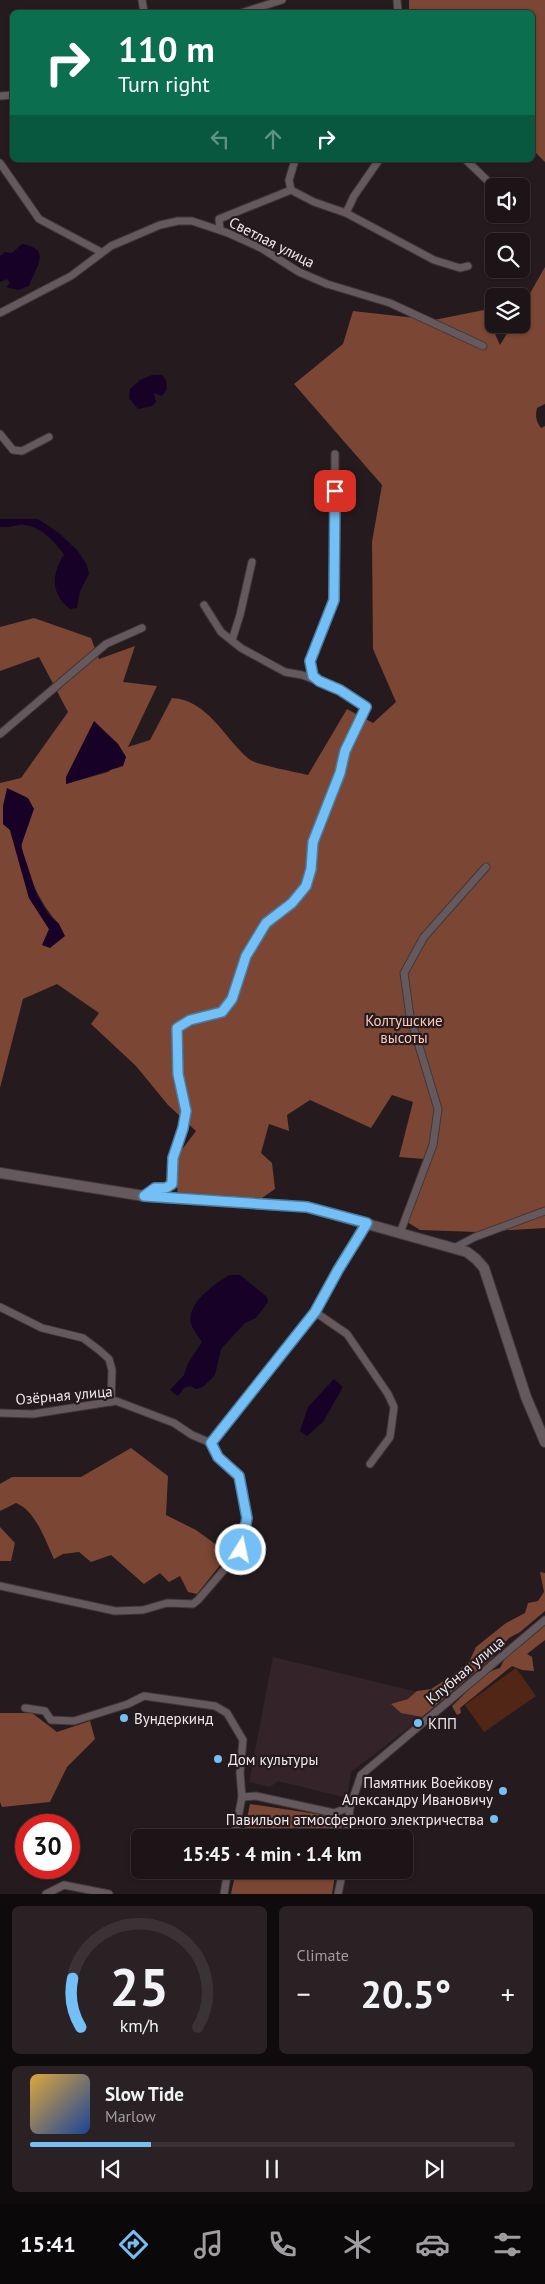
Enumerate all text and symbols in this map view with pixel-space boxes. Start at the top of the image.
text: 110 m [118,26,215,72]
icon: right [35,30,100,95]
text: Turn right [118,70,210,98]
icon: left [206,125,234,153]
icon: ahead [259,125,287,153]
icon: right [312,125,340,153]
map controls [485,178,530,333]
button: sound [485,178,530,223]
street label: Светлая улица [226,212,318,272]
button: search [485,233,530,278]
button: layers [485,288,530,333]
pin [314,470,356,512]
icon: arrive [321,477,349,505]
park label: Колтушские высоты [365,1011,443,1047]
street label: Озёрная улица [15,1381,113,1409]
position arrow [214,1523,266,1575]
street label: Клубная улица [422,1632,508,1708]
place label: Вундеркинд [134,1709,213,1728]
marker: Вундеркинд [118,1712,130,1724]
place label: КПП [428,1714,457,1733]
marker: КПП [412,1717,424,1729]
place label: Дом культуры [228,1750,318,1769]
marker: Дом культуры [212,1753,224,1765]
place label: Памятник Воейкову Александру Ивановичу [342,1773,493,1809]
marker: Памятник Воейкову Александру Ивановичу [497,1785,509,1797]
place label: Павильон атмосферного электричества [226,1810,484,1829]
marker: Павильон атмосферного электричества [488,1813,500,1825]
speed limit sign: 30 [15,1814,80,1879]
text: 15:45 · 4 min · 1.4 km [182,1842,362,1866]
text: Climate [297,1945,349,1965]
text: 25 [110,1953,169,2020]
text: 20.5° [360,1969,451,2018]
text: − [297,1975,311,2012]
text: + [501,1975,515,2012]
text: km/h [120,2014,159,2037]
text: Slow Tide [105,2082,184,2106]
text: Marlow [105,2106,156,2126]
icon: previous [97,2155,125,2183]
icon: pause [258,2155,286,2183]
icon: next [420,2155,448,2183]
icon: directions [116,2227,151,2262]
icon: music [191,2227,226,2262]
icon: phone [265,2227,300,2262]
icon: climate [340,2227,375,2262]
icon: car [415,2227,450,2262]
icon: filters [490,2227,525,2262]
text: 15:41 [20,2230,76,2258]

